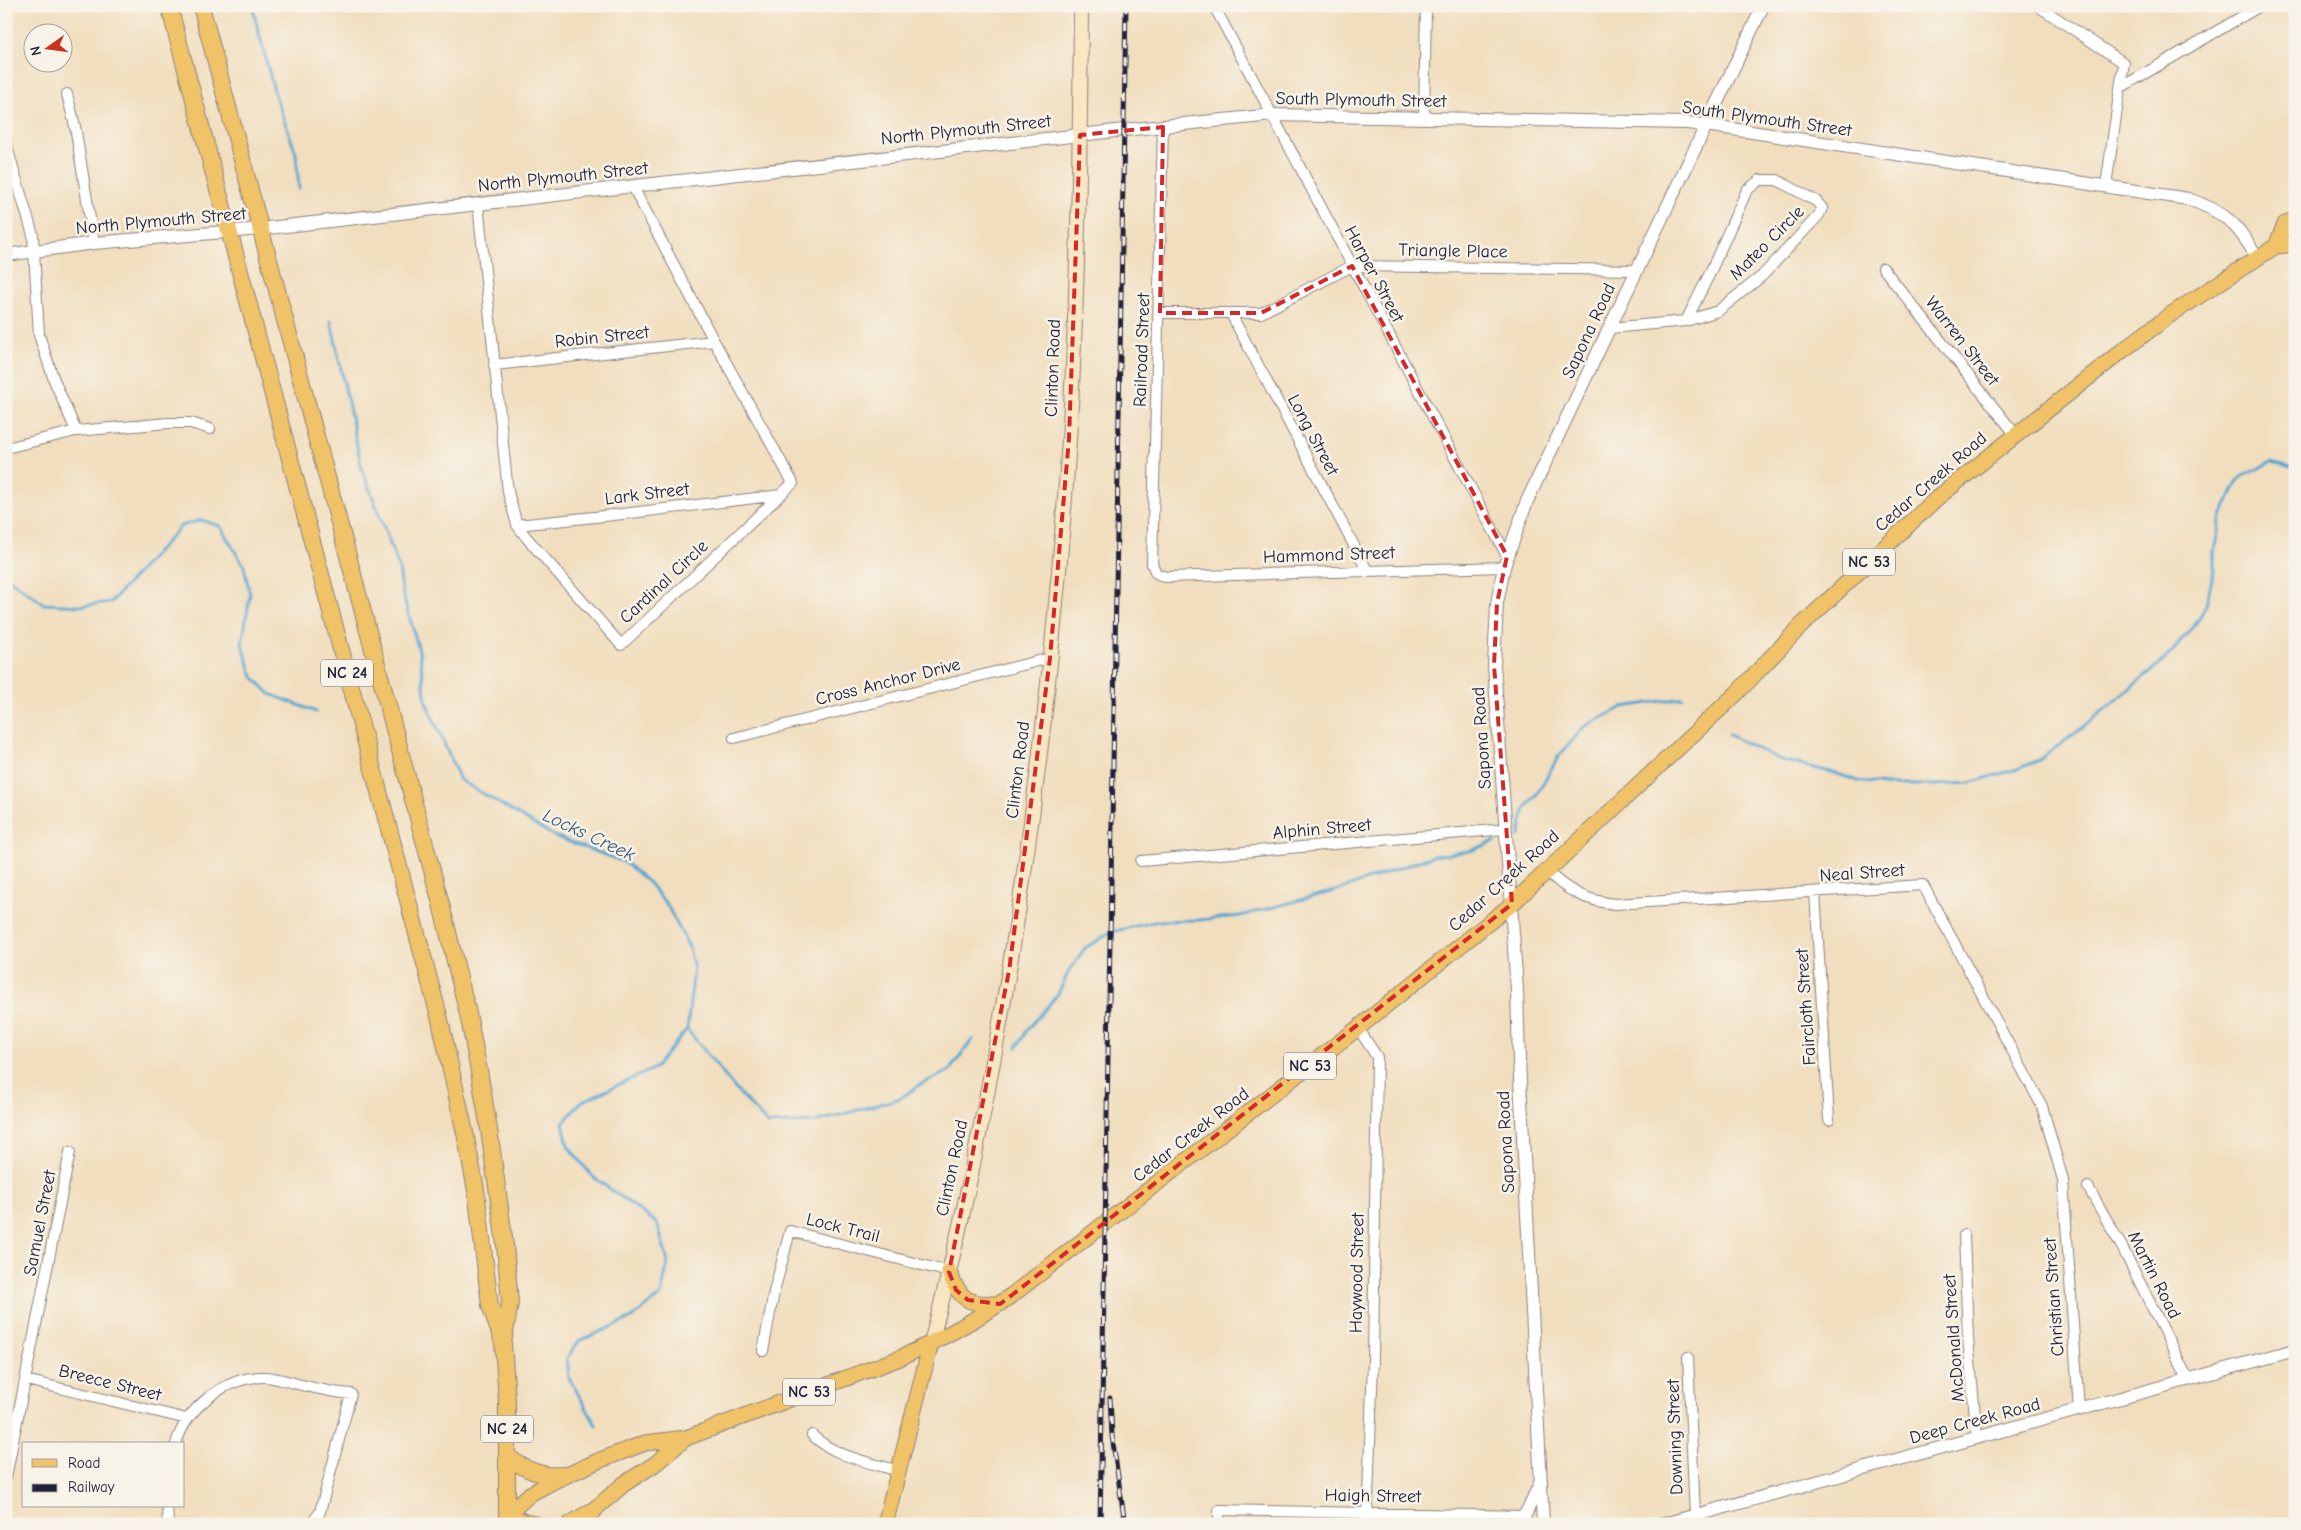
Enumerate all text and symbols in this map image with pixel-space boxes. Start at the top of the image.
north arrow [22,22,72,72]
text: N [27,45,45,58]
street label: South Plymouth Street [1275,88,1448,112]
street label: South Plymouth Street [1681,97,1854,141]
street label: North Plymouth Street [880,111,1053,149]
street label: North Plymouth Street [477,158,650,196]
street label: Mateo Circle [1725,201,1809,285]
street label: North Plymouth Street [75,203,248,239]
street label: Harper Street [1340,222,1409,327]
street label: Triangle Place [1398,240,1508,262]
street label: Sapona Road [1558,280,1620,382]
street label: Railroad Street [1130,292,1155,407]
street label: Warren Street [1921,292,2004,391]
street label: Clinton Road [1041,319,1065,417]
street label: Robin Street [554,322,651,352]
street label: Long Street [1283,391,1344,480]
street label: Cedar Creek Road [1871,428,1991,536]
street label: Lark Street [604,478,691,510]
street label: Cardinal Circle [615,536,713,628]
street label: Hammond Street [1263,542,1396,568]
road number: NC 53 [1843,548,1895,576]
street label: Cross Anchor Drive [813,654,963,710]
road number: NC 24 [321,660,373,686]
street label: Sapona Road [1468,686,1496,790]
street label: Clinton Road [1002,720,1034,820]
water label: Locks Creek [539,804,639,866]
street label: Alphin Street [1272,814,1373,844]
street label: Cedar Creek Road [1444,826,1564,936]
street label: Neal Street [1819,859,1906,886]
street label: Faircloth Street [1791,947,1821,1066]
road number: NC 53 [1284,1052,1336,1080]
street label: Cedar Creek Road [1129,1083,1253,1187]
street label: Sapona Road [1493,1090,1519,1194]
street label: Clinton Road [932,1118,972,1218]
street label: Samuel Street [19,1167,61,1278]
street label: Lock Trail [804,1209,882,1247]
street label: Haywood Street [1345,1212,1369,1333]
street label: Martin Road [2123,1228,2185,1322]
street label: Christian Street [2039,1236,2069,1357]
street label: McDonald Street [1939,1272,1969,1403]
street label: Breece Street [57,1360,164,1406]
road number: NC 53 [783,1378,835,1405]
street label: Downing Street [1662,1378,1688,1495]
street label: Deep Creek Road [1907,1393,2043,1449]
road number: NC 24 [481,1416,533,1442]
legend [22,1442,185,1508]
text: Road [68,1454,100,1472]
text: Railway [68,1478,115,1496]
street label: Haigh Street [1324,1485,1422,1507]

